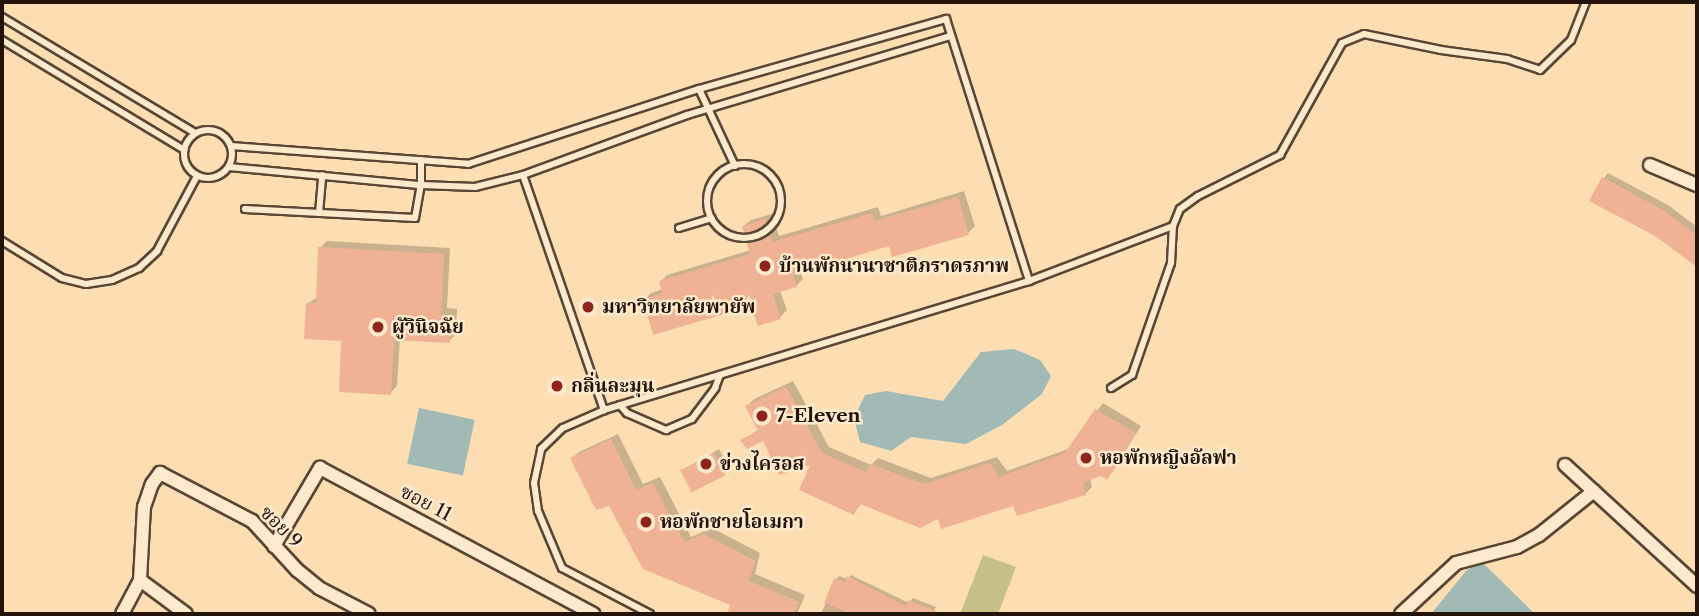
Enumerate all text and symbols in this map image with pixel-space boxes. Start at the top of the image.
place label: บ้านพักนานาชาติภราดรภาพ [779,255,1009,277]
marker: บ้านพักนานาชาติภราดรภาพ [757,258,773,274]
place label: มหาวิทยาลัยพายัพ [602,296,755,318]
marker: มหาวิทยาลัยพายัพ [580,299,596,315]
place label: ผัูวินิจฉัย [392,316,464,338]
marker: ผัูวินิจฉัย [370,319,386,335]
place label: กลิ่นละมุน [571,375,654,397]
marker: กลิ่นละมุน [549,378,565,394]
place label: 7-Eleven [776,405,861,427]
marker: 7-Eleven [754,408,770,424]
place label: หอพักหญิงอัลฟา [1100,447,1237,469]
marker: หอพักหญิงอัลฟา [1078,450,1094,466]
place label: ข่วงไครอส [720,453,804,475]
marker: ข่วงไครอส [698,456,714,472]
street label: ซอย 11 [396,480,456,526]
street label: ซอย 9 [255,501,307,553]
place label: หอพักชายโอเมกา [660,511,804,533]
marker: หอพักชายโอเมกา [638,514,654,530]

